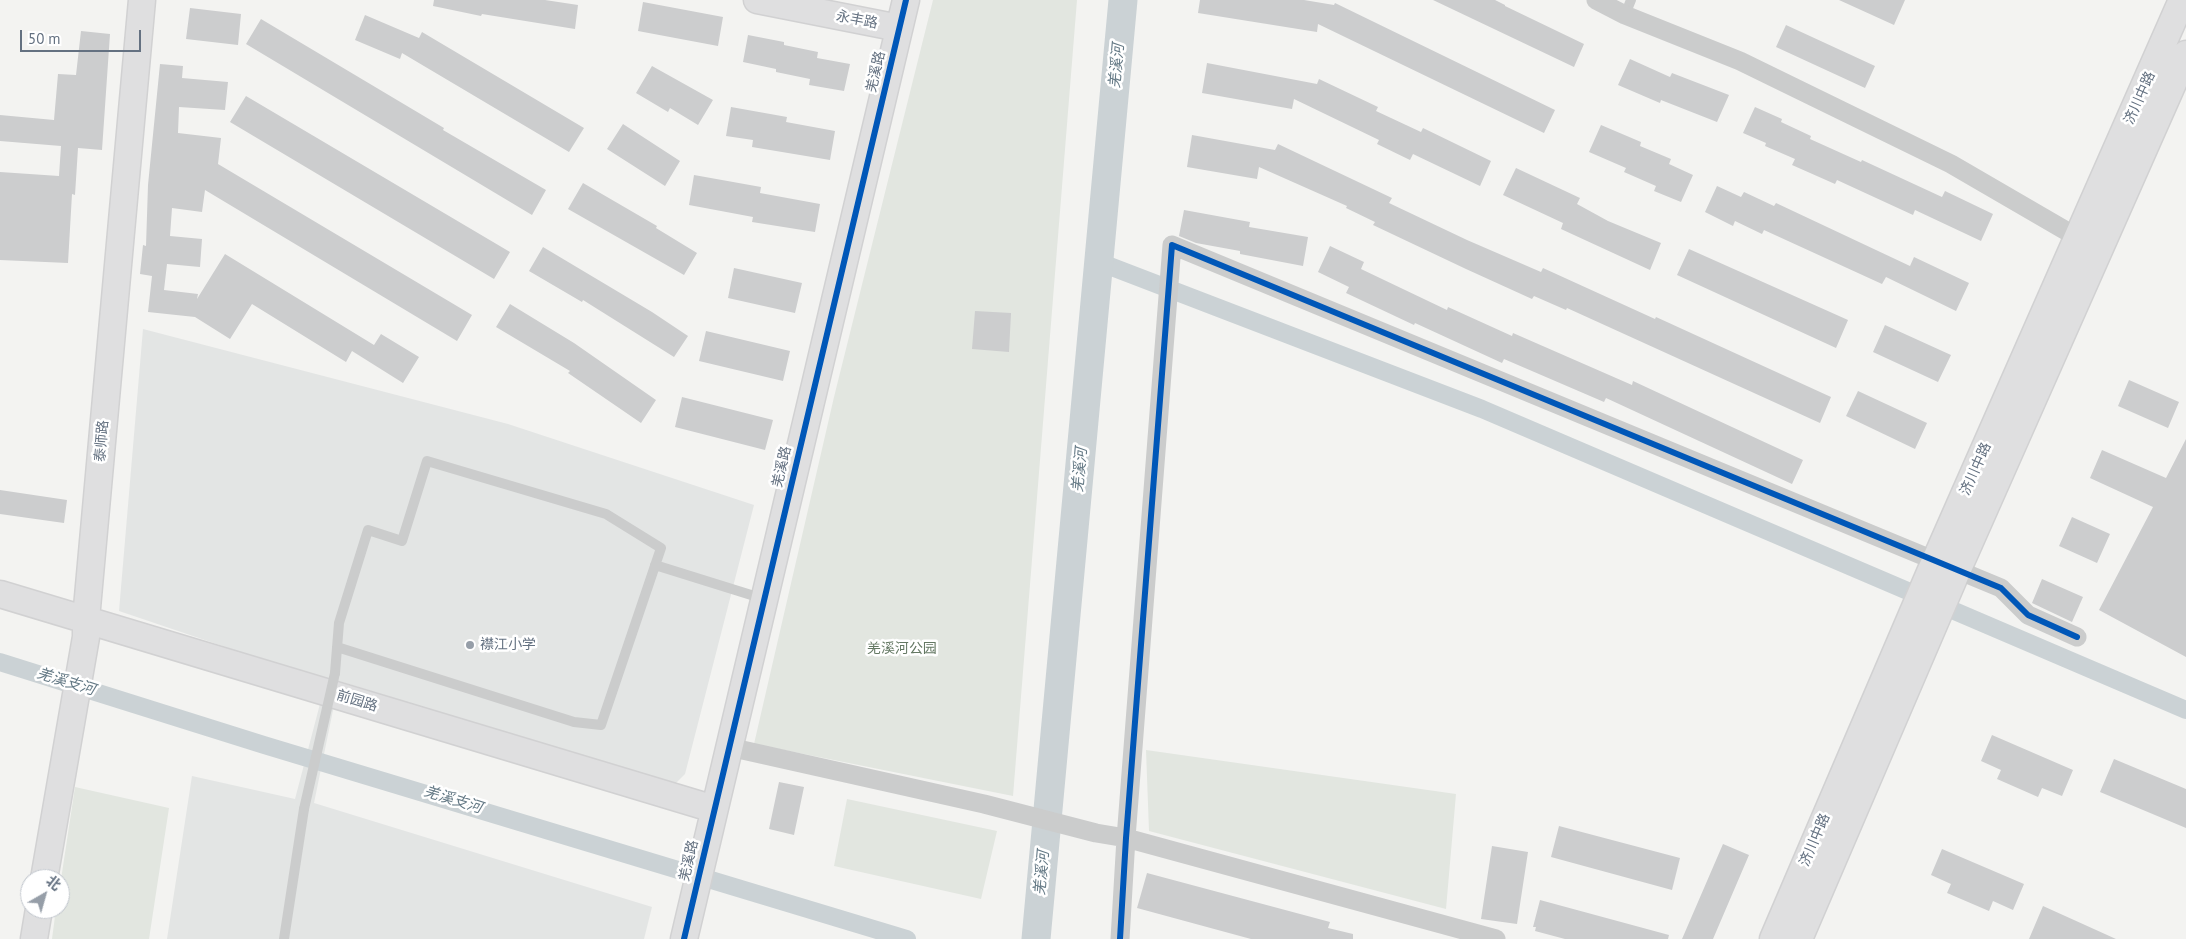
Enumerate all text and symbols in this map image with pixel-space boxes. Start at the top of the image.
street label: 永丰路 [835,8,879,32]
scale bar [22,20,144,52]
text: 50 m [28,29,61,48]
water label: 羌溪河 [1106,43,1128,89]
street label: 羌溪路 [863,50,889,94]
street label: 济川中路 [2121,69,2159,127]
street label: 泰师路 [92,419,112,463]
street label: 济川中路 [1957,440,1995,498]
street label: 羌溪路 [769,445,795,489]
water label: 羌溪河 [1069,447,1091,493]
place label: 襟江小学 [480,637,536,653]
marker: 襟江小学 [464,639,476,651]
park label: 羌溪河公园 [867,641,937,657]
water label: 羌溪支河 [35,665,97,699]
street label: 前园路 [334,687,380,715]
water label: 羌溪支河 [422,783,484,817]
street label: 济川中路 [1796,811,1834,869]
street label: 羌溪路 [676,839,702,883]
water label: 羌溪河 [1031,850,1053,896]
north arrow [20,869,70,919]
text: 北 [43,872,65,894]

